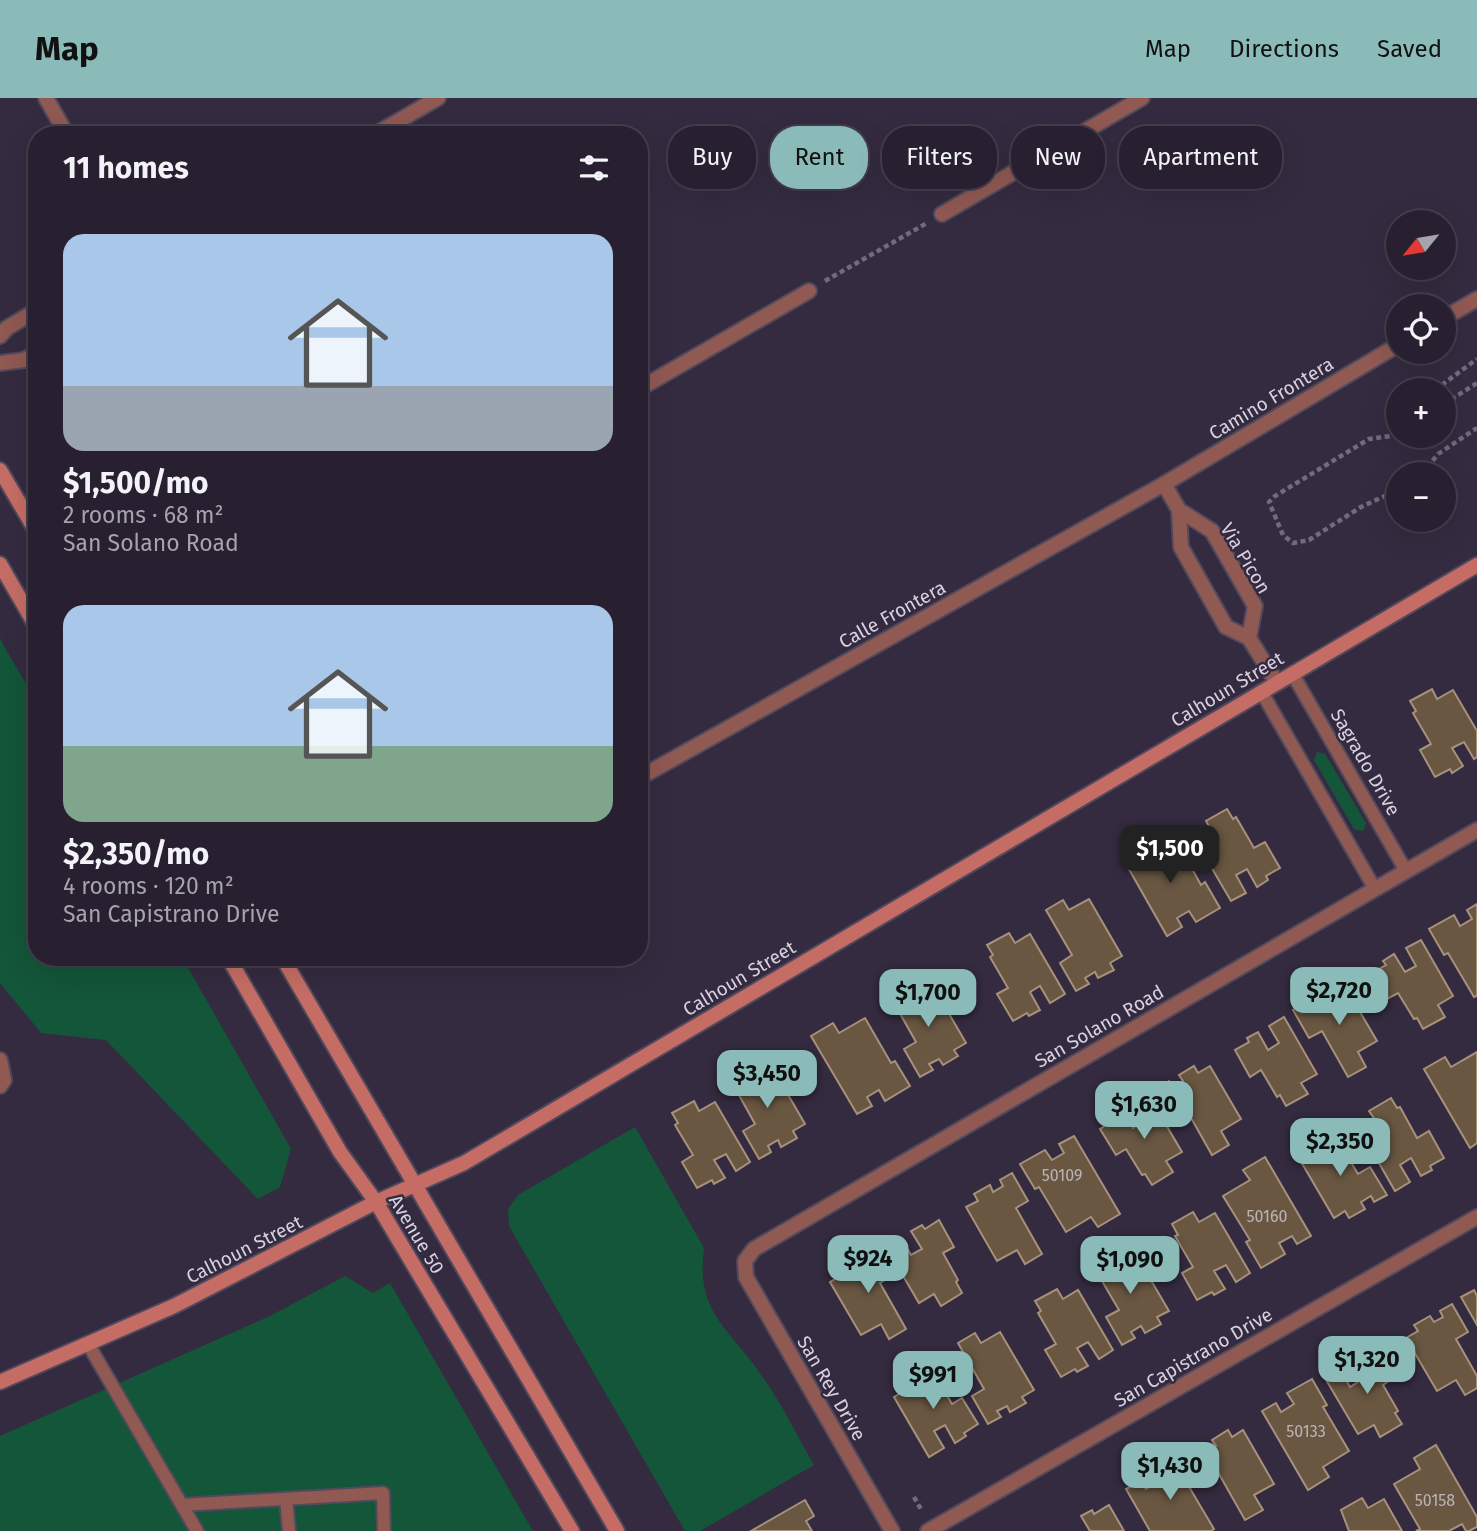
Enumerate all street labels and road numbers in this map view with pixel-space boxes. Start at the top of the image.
street label: Camino Frontera [1205,352,1338,445]
street label: Via Picon [1215,519,1276,598]
street label: Calle Frontera [835,576,950,653]
street label: Calhoun Street [1167,647,1288,732]
street label: Sagrado Drive [1326,705,1405,820]
street label: Calhoun Street [679,936,800,1021]
street label: San Solano Road [1031,980,1168,1073]
street label: Avenue 50 [384,1191,449,1278]
street label: Calhoun Street [182,1210,306,1289]
street label: San Capistrano Drive [1110,1303,1276,1412]
street label: San Rey Drive [792,1332,871,1445]

